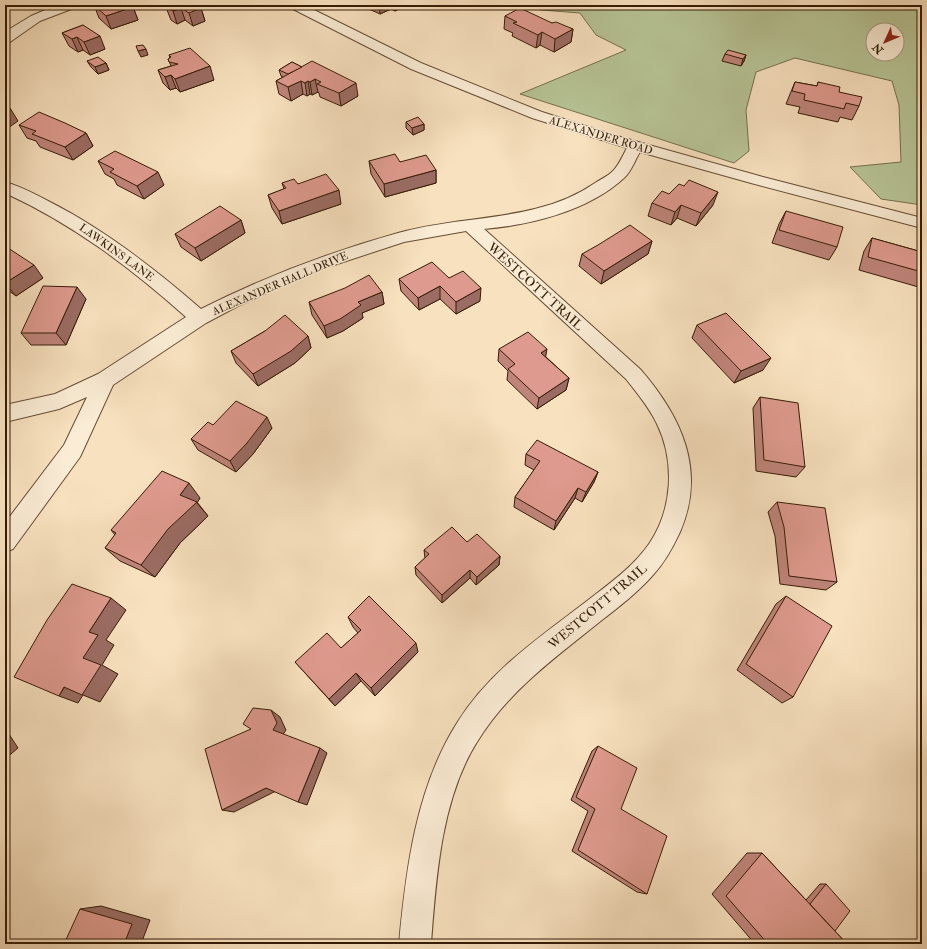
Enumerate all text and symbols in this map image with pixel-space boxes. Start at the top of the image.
north arrow [865,22,905,62]
text: N [869,40,887,57]
street label: ALEXANDER ROAD [547,113,654,157]
street label: LAWKINS LANE [77,221,157,284]
street label: WESTCOTT TRAIL [483,239,587,334]
street label: ALEXANDER HALL DRIVE [209,249,350,318]
street label: WESTCOTT TRAIL [544,561,651,653]

